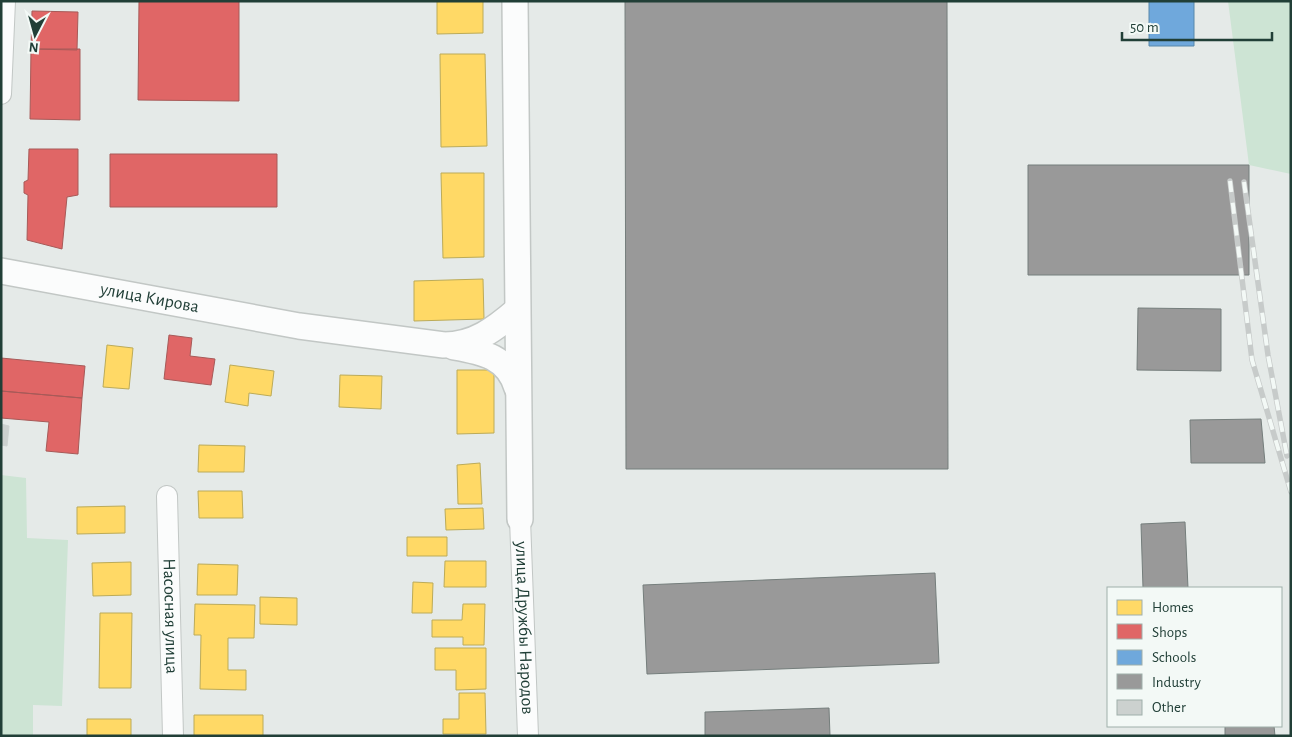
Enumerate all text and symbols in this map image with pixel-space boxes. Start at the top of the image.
north arrow [10,10,60,60]
scale bar [1122,10,1272,42]
text: 50 m [1130,20,1159,35]
text: N [28,39,39,54]
street label: улица Кирова [98,280,200,316]
street label: улица Дружбы Народов [512,540,536,715]
street label: Насосная улица [160,558,180,674]
legend [1107,587,1282,727]
text: Homes [1152,600,1194,615]
text: Shops [1152,625,1187,640]
text: Schools [1152,650,1196,665]
text: Industry [1152,675,1201,690]
text: Other [1152,700,1186,715]

